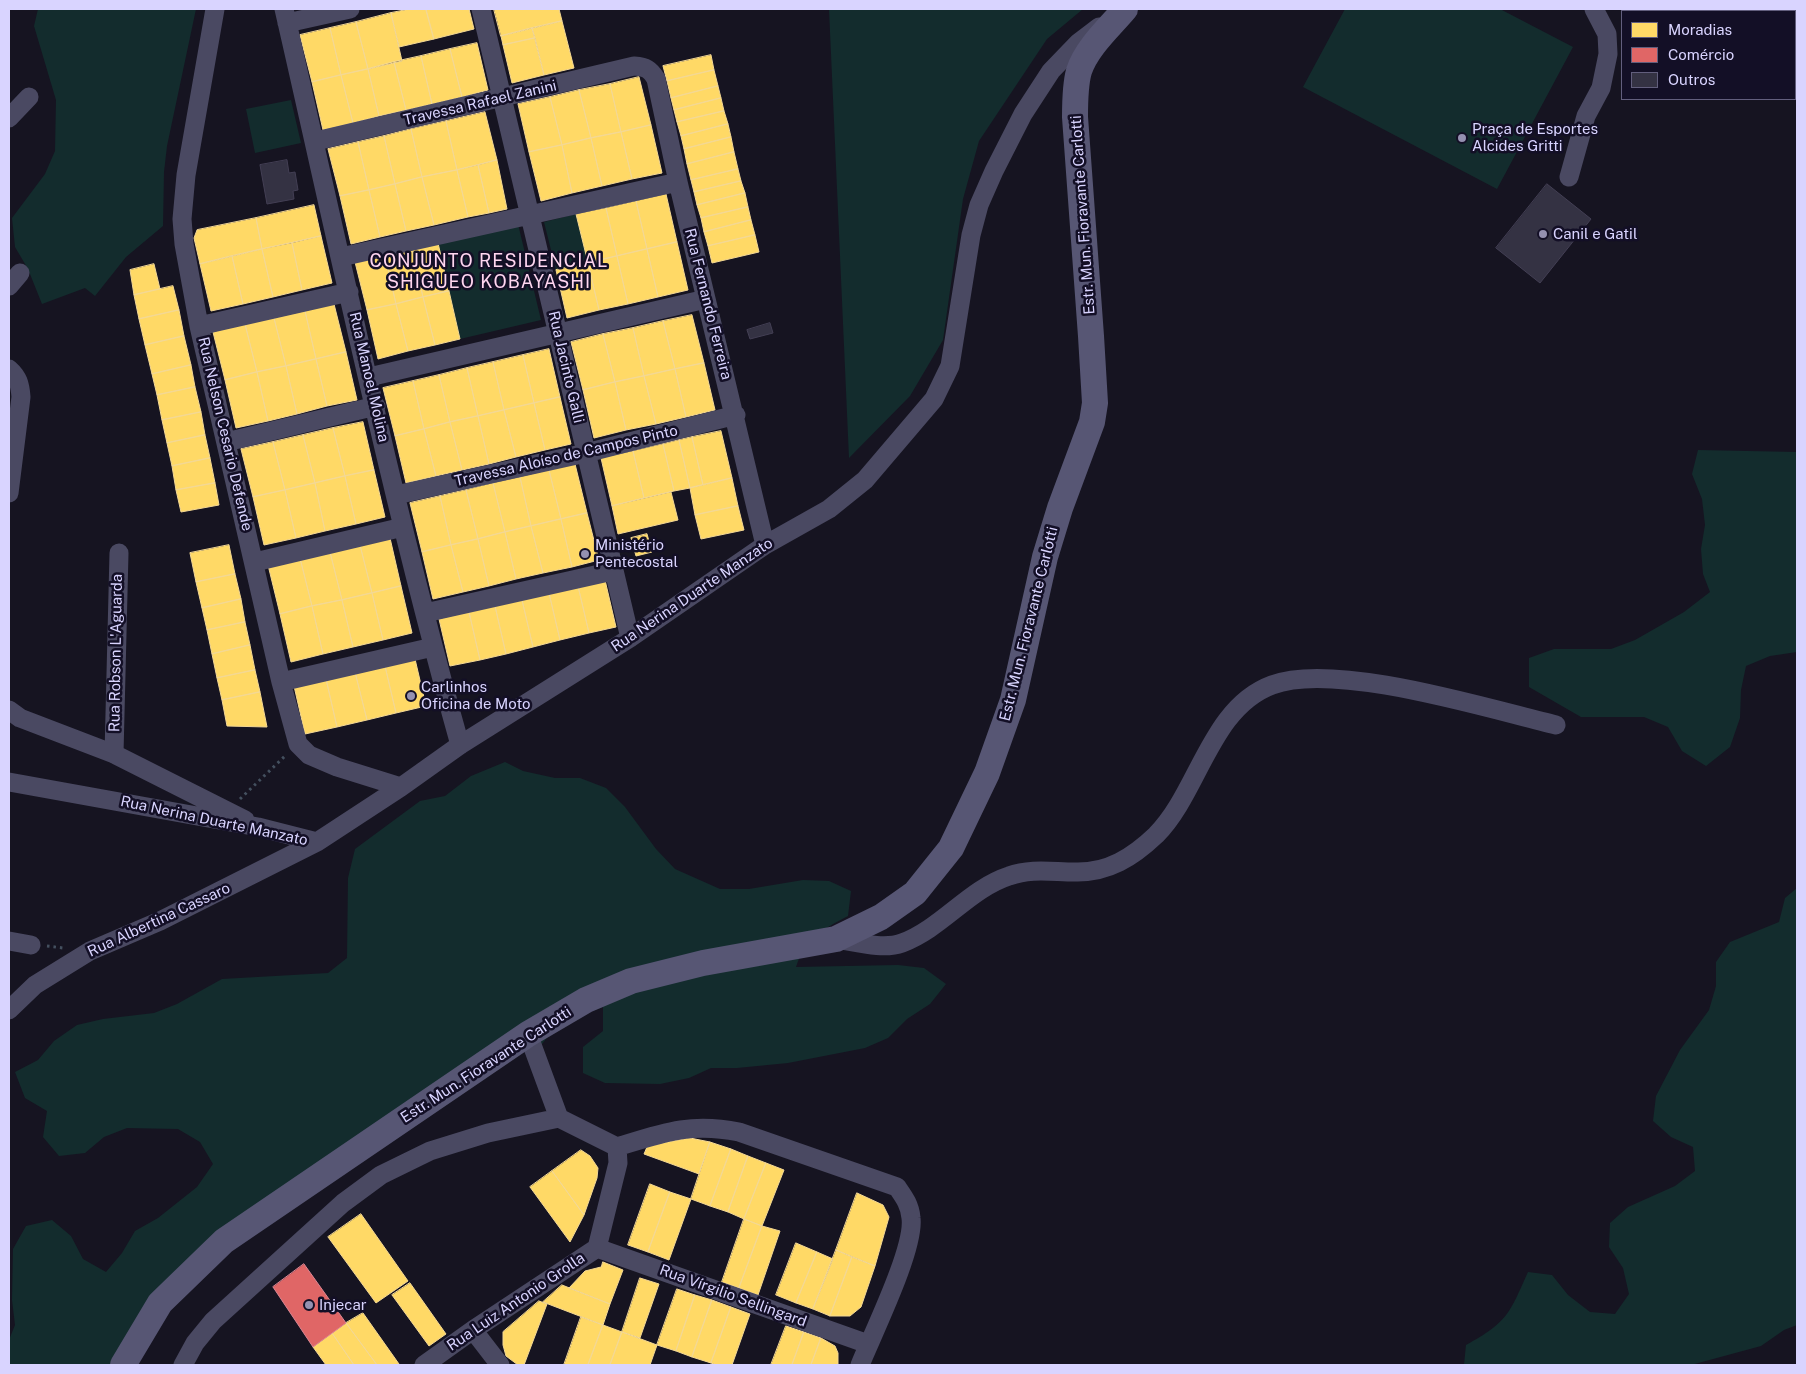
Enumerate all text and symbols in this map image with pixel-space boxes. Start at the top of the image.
legend [1621,10,1796,100]
text: Moradias [1668,21,1732,38]
text: Comércio [1668,46,1734,63]
text: Outros [1668,71,1715,88]
street label: Travessa Rafael Zanini [402,77,558,129]
street label: Estr. Mun. Fioravante Carlotti [1067,115,1099,315]
place label: Praça de Esportes Alcides Gritti [1472,120,1598,155]
marker: Praça de Esportes Alcides Gritti [1456,132,1468,144]
place label: Canil e Gatil [1553,225,1637,243]
street label: Rua Fernando Ferreira [680,226,736,382]
marker: Canil e Gatil [1537,228,1549,240]
district label: CONJUNTO RESIDENCIAL SHIGUEO KOBAYASHI [367,250,611,292]
street label: Rua Jacinto Galli [544,309,588,425]
street label: Rua Manoel Molina [345,310,393,444]
street label: Rua Nelson Cesario Defende [194,335,256,533]
street label: Travessa Aloíso de Campos Pinto [453,422,679,490]
street label: Estr. Mun. Fioravante Carlotti [996,525,1062,723]
street label: Rua Nerina Duarte Manzato [608,534,776,656]
place label: Ministério Pentecostal [595,536,678,571]
marker: Ministério Pentecostal [579,548,591,560]
street label: Rua Robson L'Aguarda [106,574,126,732]
place label: Carlinhos Oficina de Moto [421,678,531,713]
marker: Carlinhos Oficina de Moto [405,690,417,702]
street label: Rua Nerina Duarte Manzato [119,792,309,850]
street label: Rua Albertina Cassaro [85,879,233,961]
street label: Estr. Mun. Fioravante Carlotti [397,1003,575,1127]
street label: Rua Luiz Antonio Grolla [444,1249,588,1355]
street label: Rua Vírgilio Sellingard [657,1261,809,1331]
place label: Injecar [319,1296,367,1314]
marker: Injecar [303,1299,315,1311]

